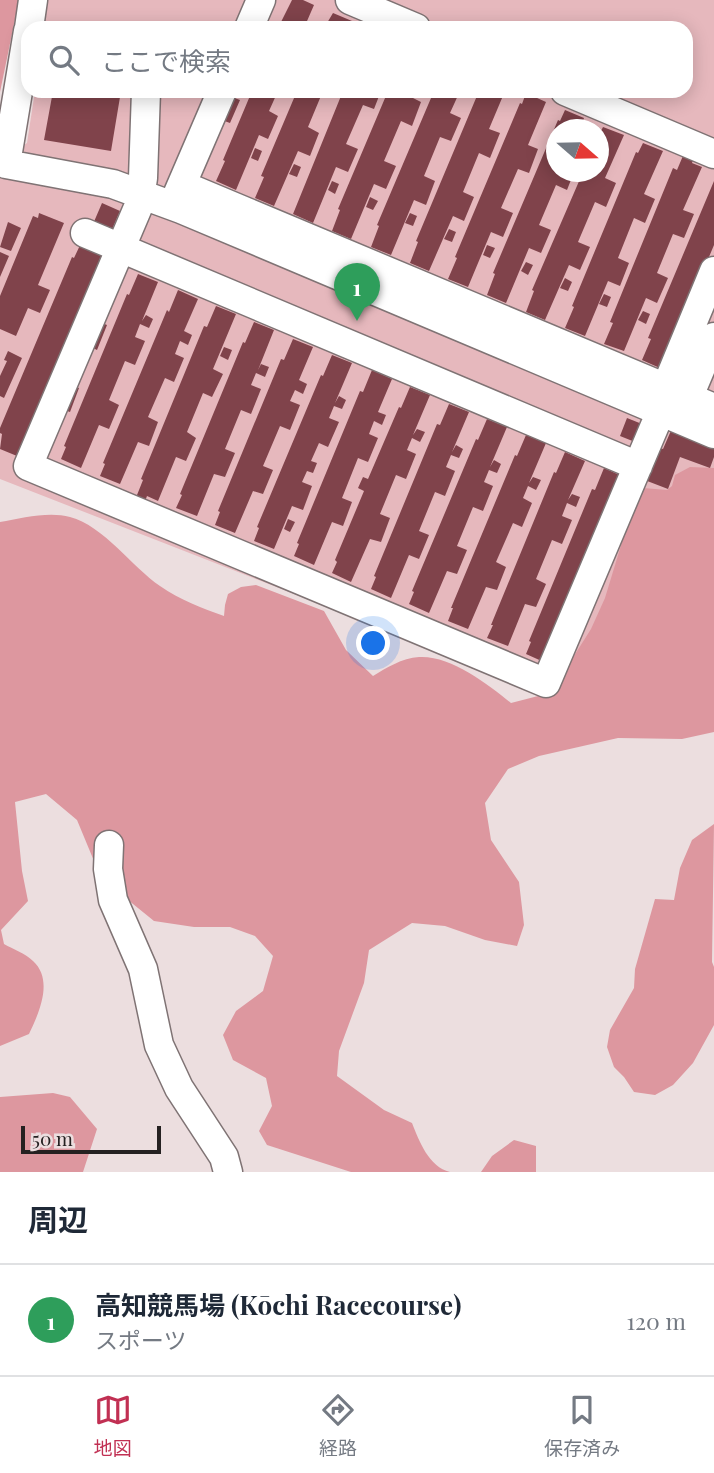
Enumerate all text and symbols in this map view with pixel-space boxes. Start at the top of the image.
search box [21,21,693,98]
icon: search [45,41,83,79]
text: ここで検索 [101,43,231,78]
north arrow [546,119,609,182]
pin: 1 [334,263,380,321]
your location [356,626,390,660]
scale bar [21,1123,161,1155]
text: 50 m [32,1125,73,1151]
text: 周辺 [28,1199,88,1239]
text: 高知競馬場 (Kōchi Racecourse) [95,1287,461,1322]
text: 1 [47,1305,55,1336]
text: 120 m [627,1305,686,1336]
text: スポーツ [95,1324,187,1355]
tab: 地図 [94,1391,132,1460]
tab: 経路 [319,1391,357,1460]
tab: 保存済み [544,1391,620,1460]

